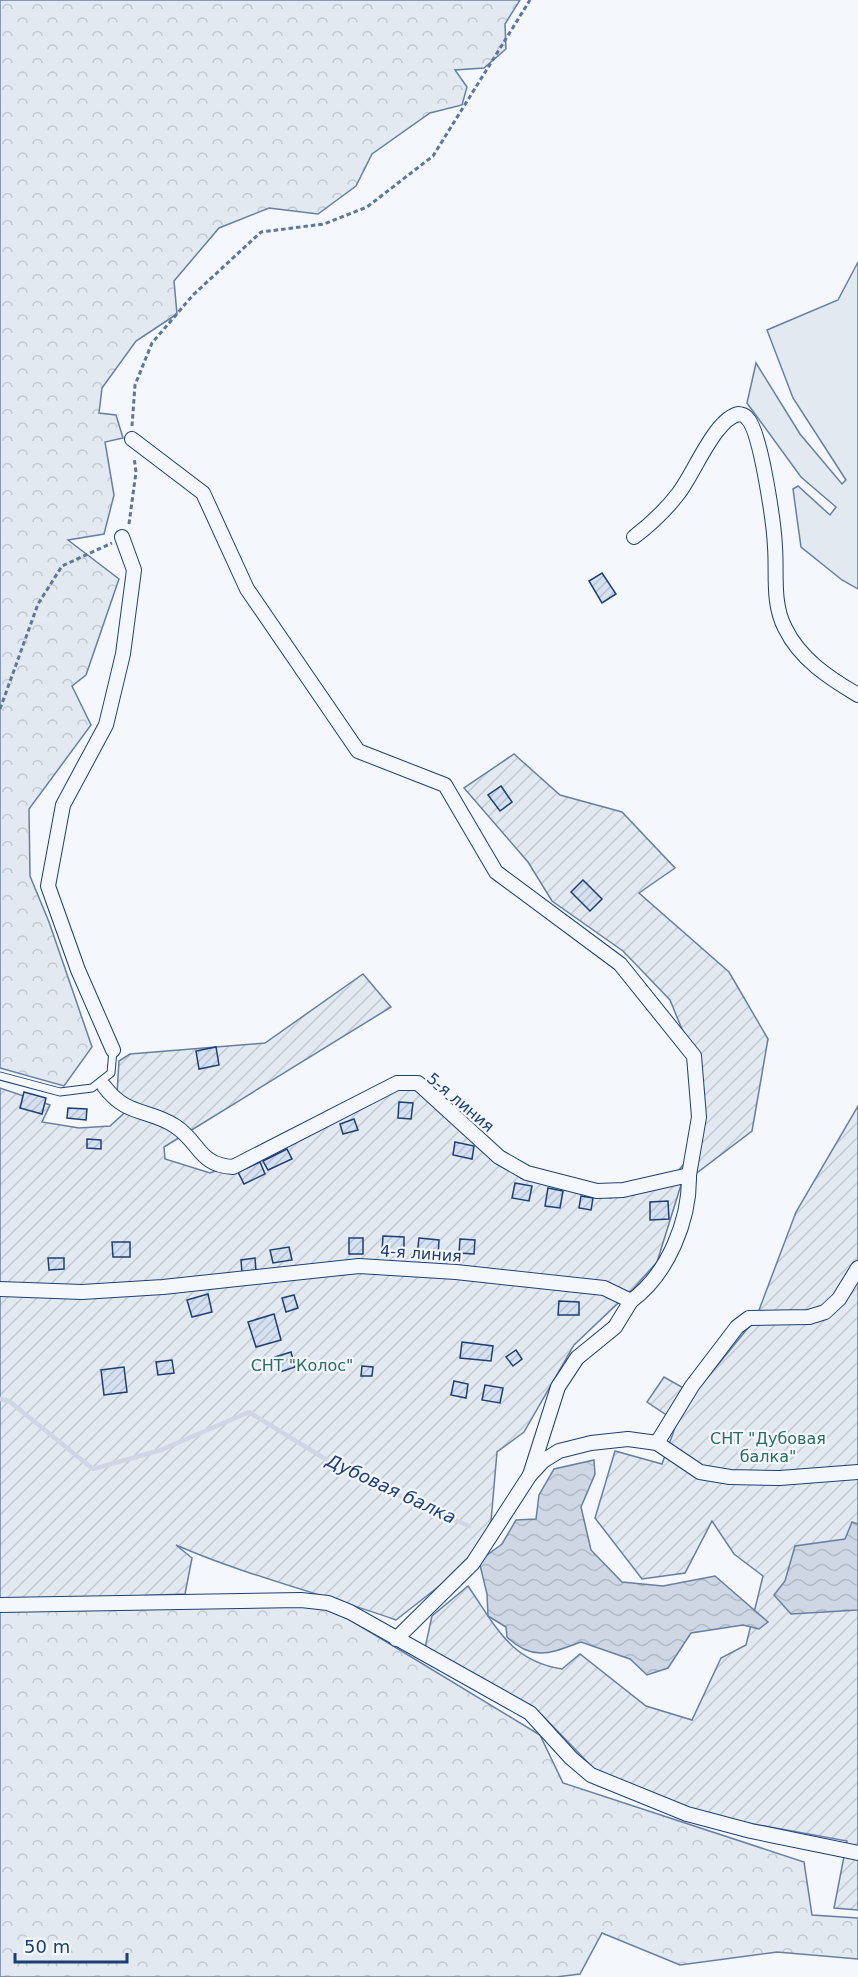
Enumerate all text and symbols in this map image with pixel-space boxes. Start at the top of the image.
street label: 5-я линия [423,1069,498,1136]
street label: 4-я линия [380,1241,462,1266]
park label: СНТ "Колос" [251,1356,353,1375]
park label: СНТ "Дубовая балка" [710,1429,826,1466]
water label: Дубовая балка [322,1449,459,1528]
scale bar [15,1926,128,1964]
text: 50 m [24,1936,70,1957]

